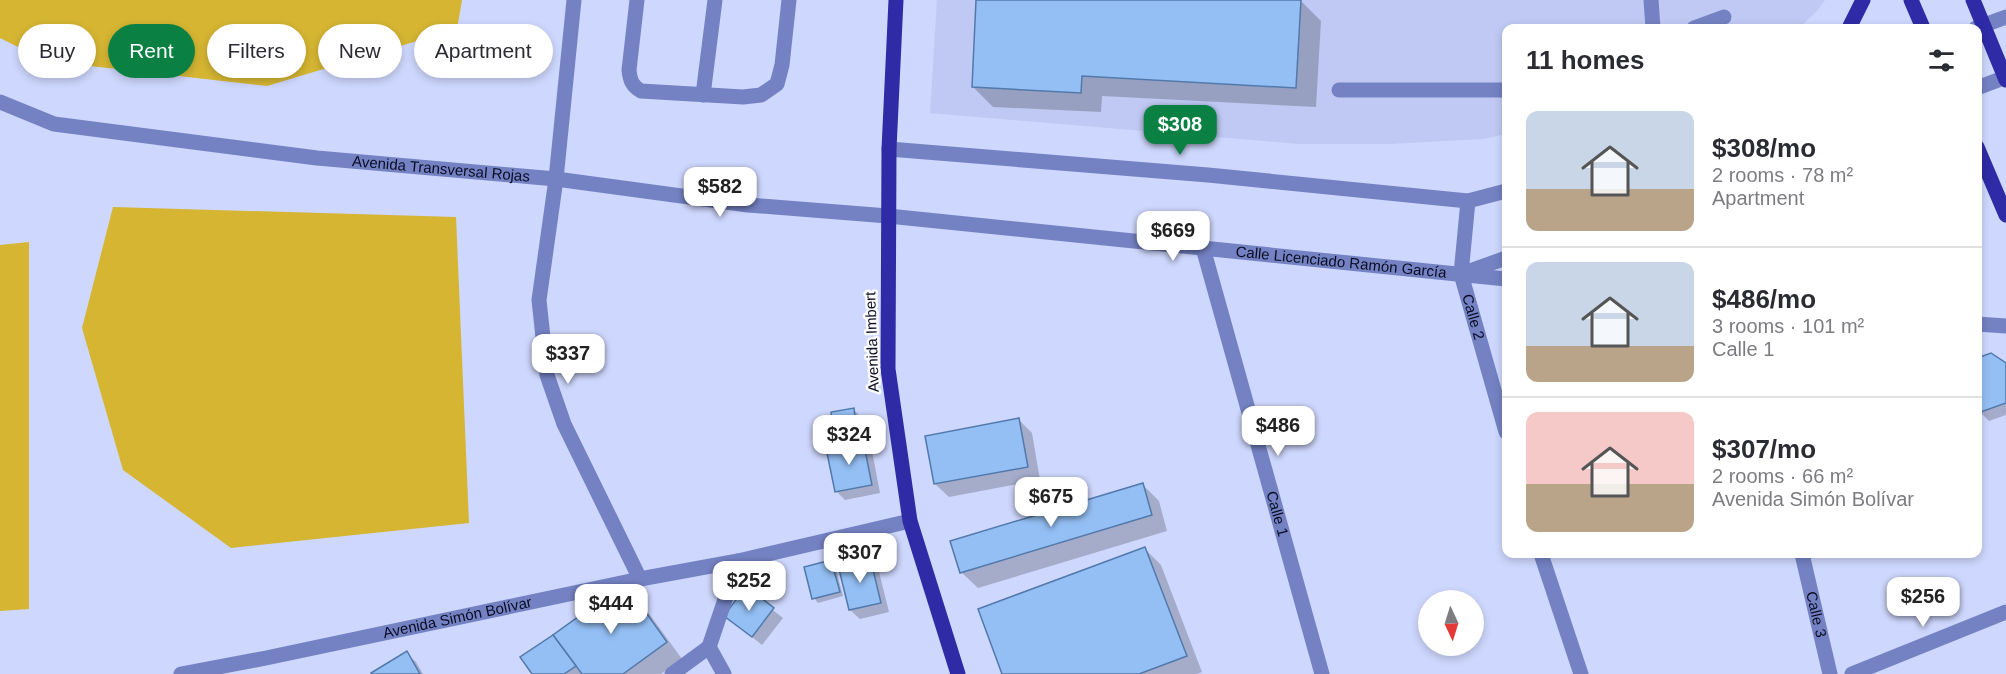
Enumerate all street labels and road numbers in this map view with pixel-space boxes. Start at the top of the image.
street label: Avenida Transversal Rojas [352,152,531,185]
street label: Calle Licenciado Ramón García [1235,242,1448,281]
street label: Avenida Imbert [861,291,882,393]
street label: Calle 2 [1459,292,1488,342]
street label: Calle 1 [1263,489,1292,538]
street label: Calle 3 [1803,590,1830,639]
street label: Avenida Simón Bolívar [381,593,533,641]

